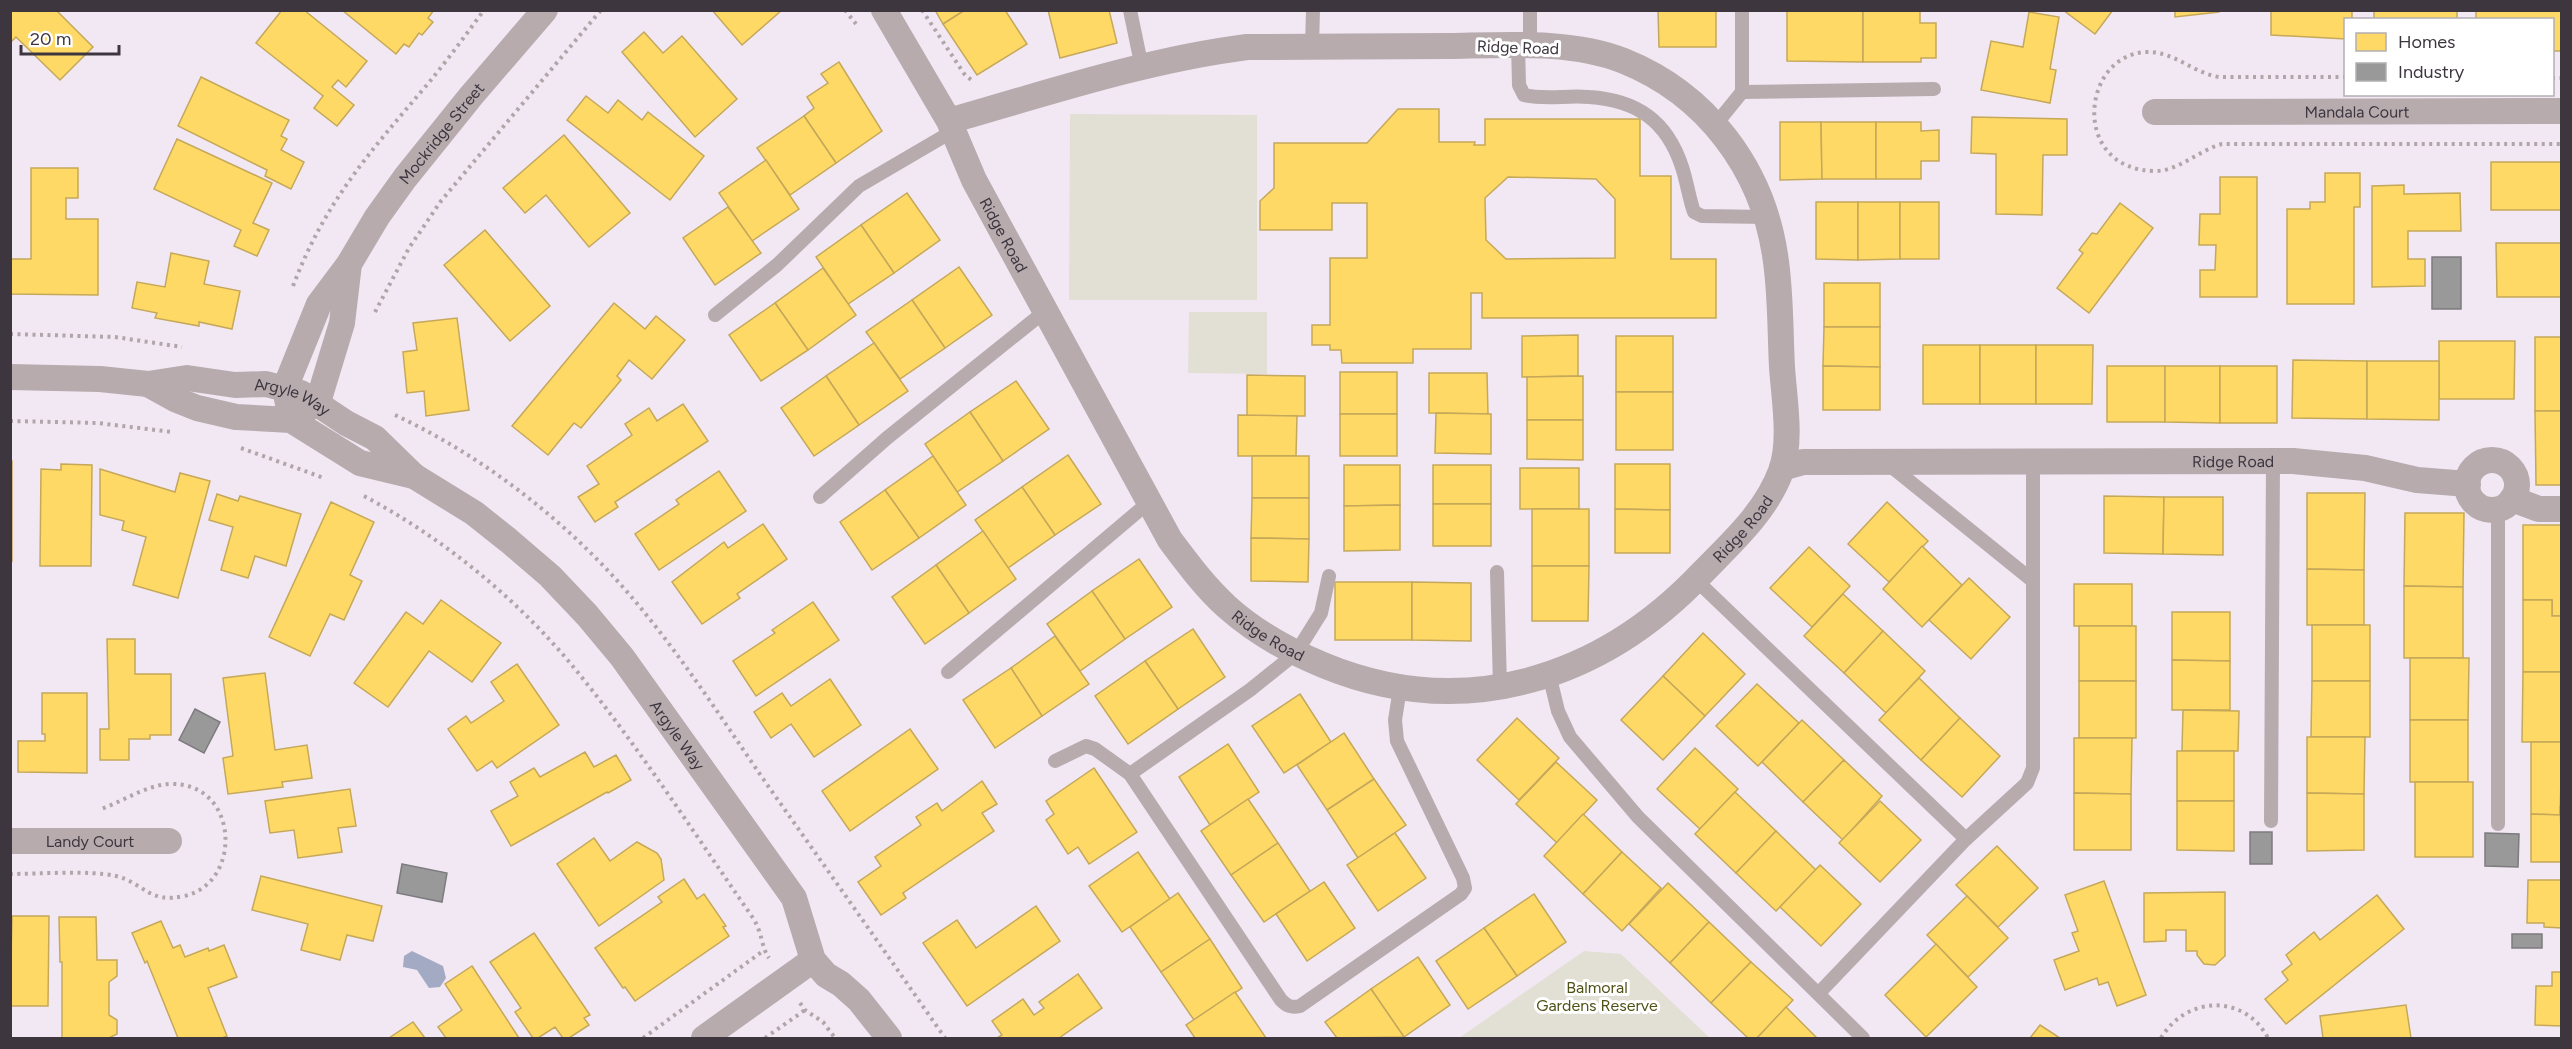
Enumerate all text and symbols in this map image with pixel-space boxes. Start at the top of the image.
scale bar [21,18,118,56]
legend [2344,18,2554,96]
text: 20 m [30,28,71,50]
text: Homes [2398,31,2456,53]
street label: Ridge Road [1477,37,1559,58]
text: Industry [2398,61,2465,83]
street label: Mockridge Street [395,79,488,188]
street label: Mandala Court [2304,102,2410,122]
street label: Ridge Road [975,194,1031,276]
street label: Argyle Way [254,375,334,420]
street label: Ridge Road [2192,452,2274,471]
street label: Ridge Road [1709,492,1777,566]
street label: Ridge Road [1228,606,1307,665]
street label: Argyle Way [646,697,709,774]
street label: Landy Court [46,832,134,851]
park label: Balmoral Gardens Reserve [1536,978,1658,1015]

